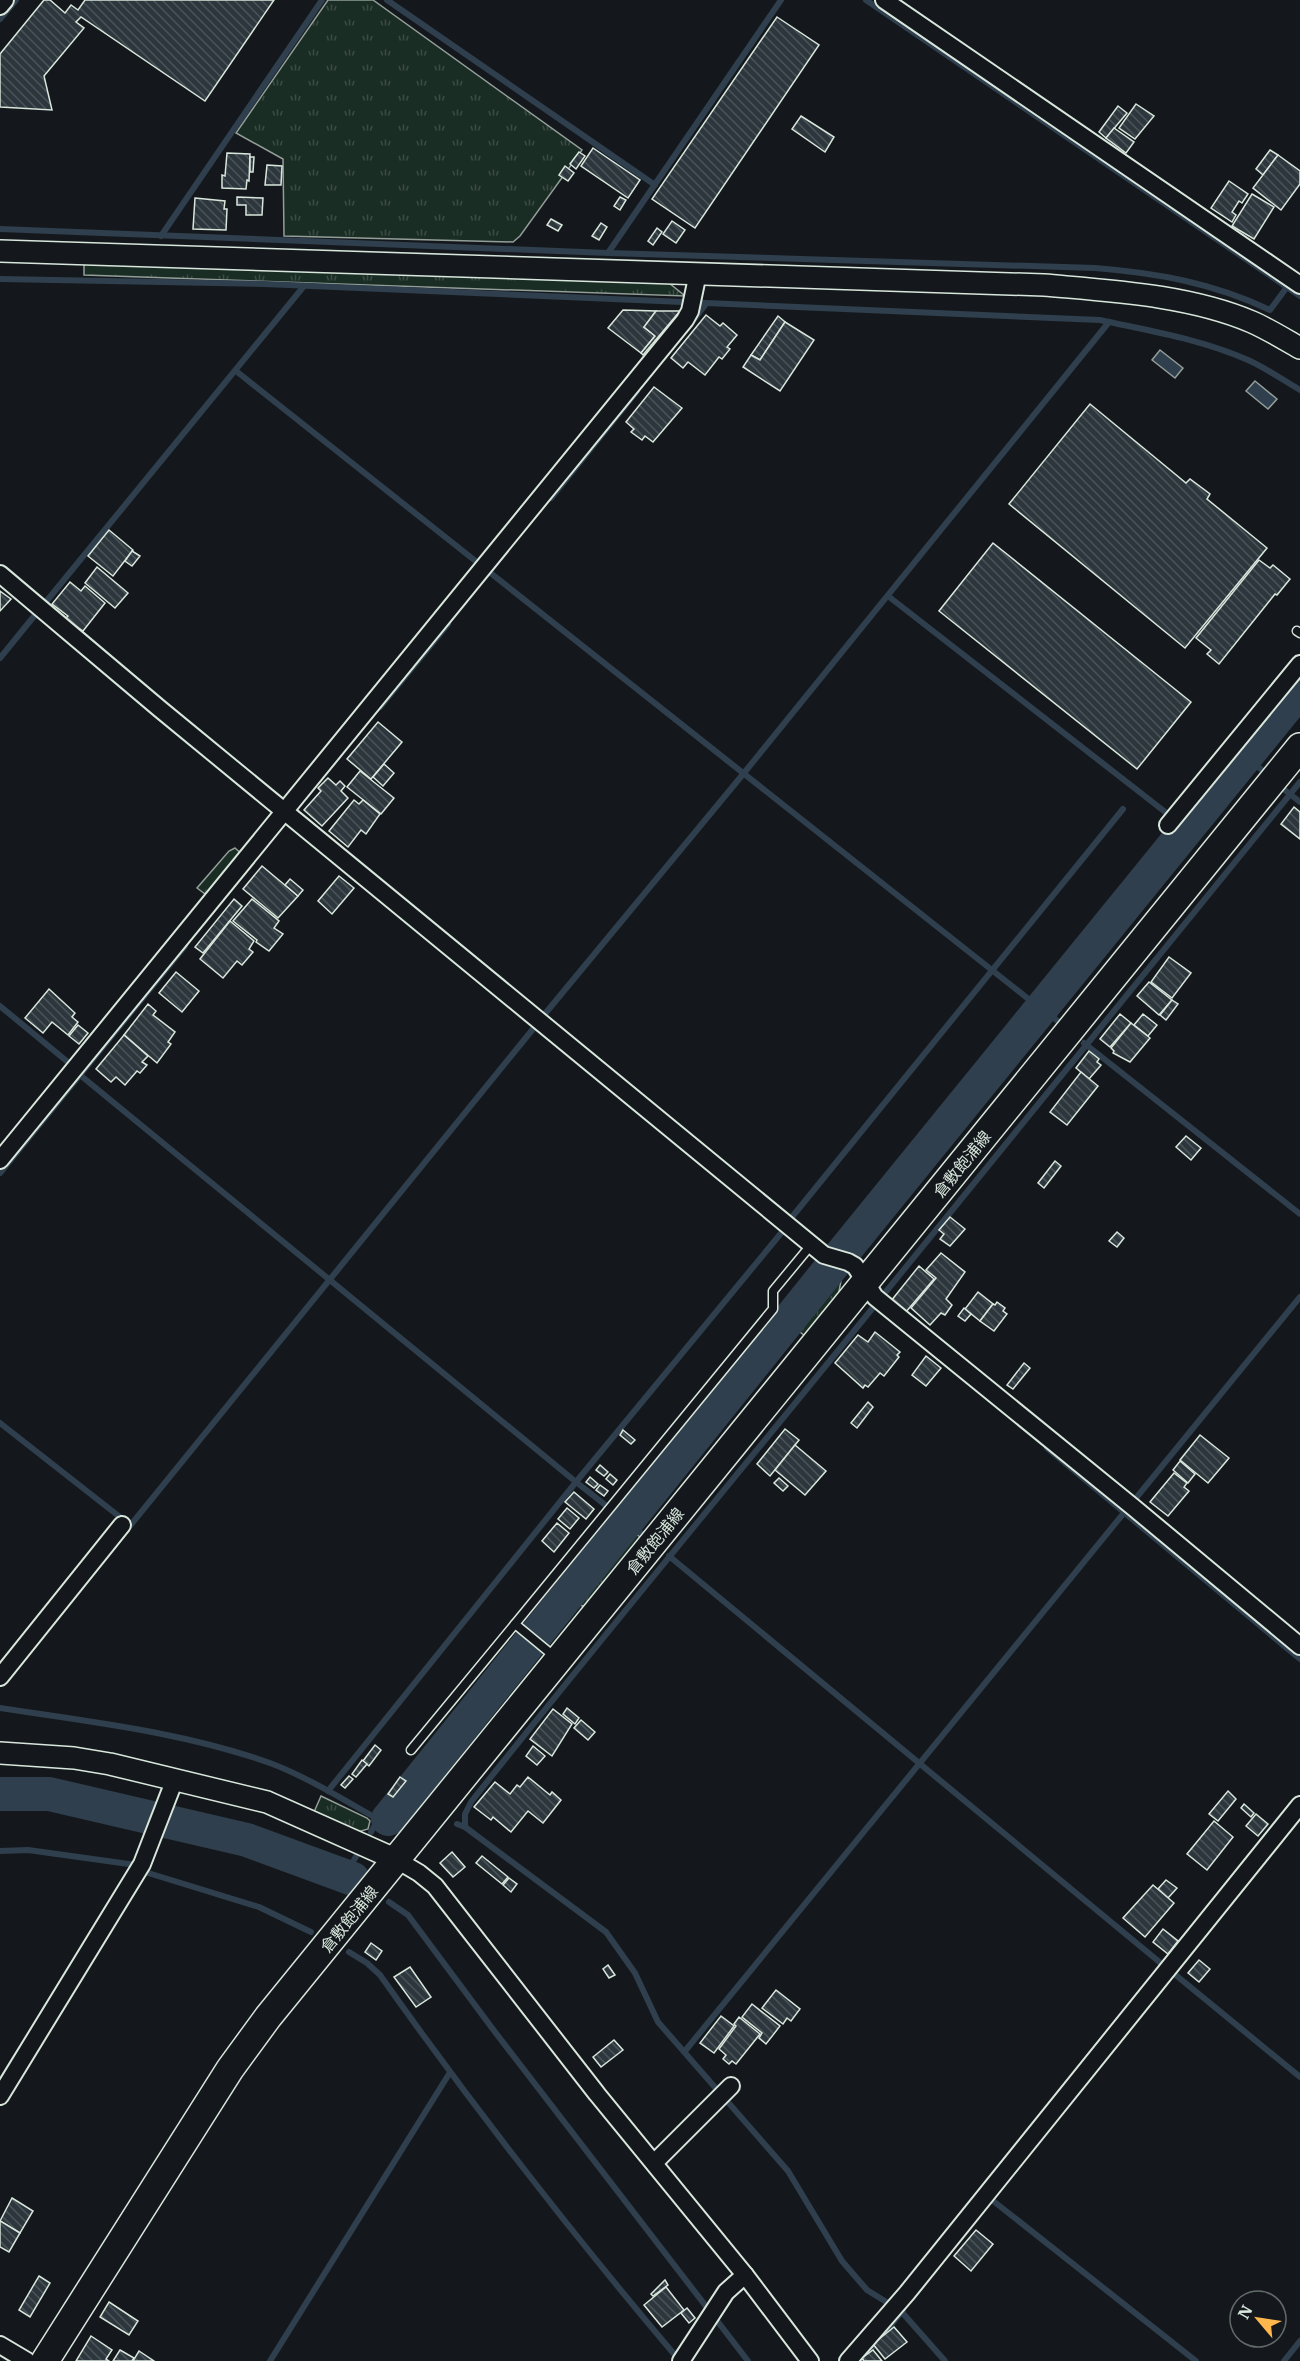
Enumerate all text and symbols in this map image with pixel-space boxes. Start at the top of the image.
street label: 倉敷飽浦線 [929,1127,995,1201]
street label: 倉敷飽浦線 [622,1504,688,1578]
street label: 倉敷飽浦線 [316,1882,382,1956]
north arrow [1228,2289,1288,2349]
text: N [1233,2301,1257,2322]

